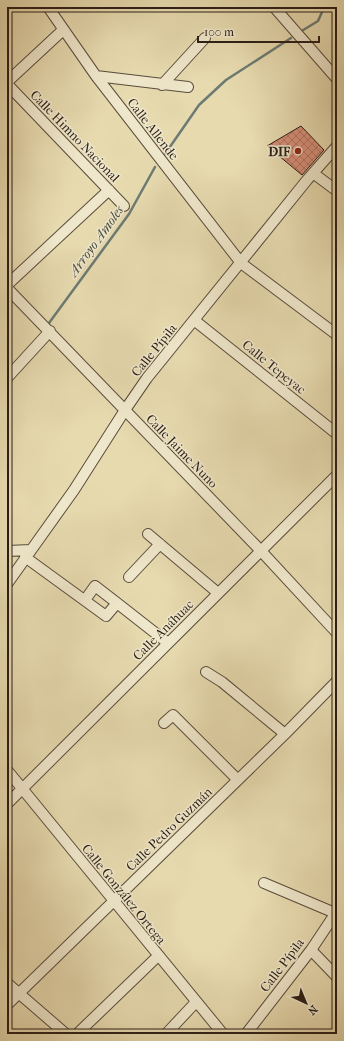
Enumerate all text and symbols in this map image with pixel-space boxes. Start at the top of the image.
scale bar [198,18,319,44]
text: 100 m [204,25,234,39]
street label: Calle Himno Nacional [27,87,123,185]
street label: Calle Allende [124,95,182,163]
place label: DIF [268,144,290,159]
marker: DIF [293,146,303,156]
water label: Arroyo Amoles [64,202,128,281]
street label: Calle Pípila [128,320,180,379]
street label: Calle Tepeyac [239,337,309,397]
street label: Calle Jaime Nuno [143,411,221,491]
street label: Calle Anáhuac [130,596,197,663]
street label: Calle Pedro Guzmán [123,784,215,874]
street label: Calle González Ortega [79,841,170,948]
street label: Calle Pípila [257,934,308,995]
north arrow [286,983,326,1023]
text: N [305,1002,320,1018]

